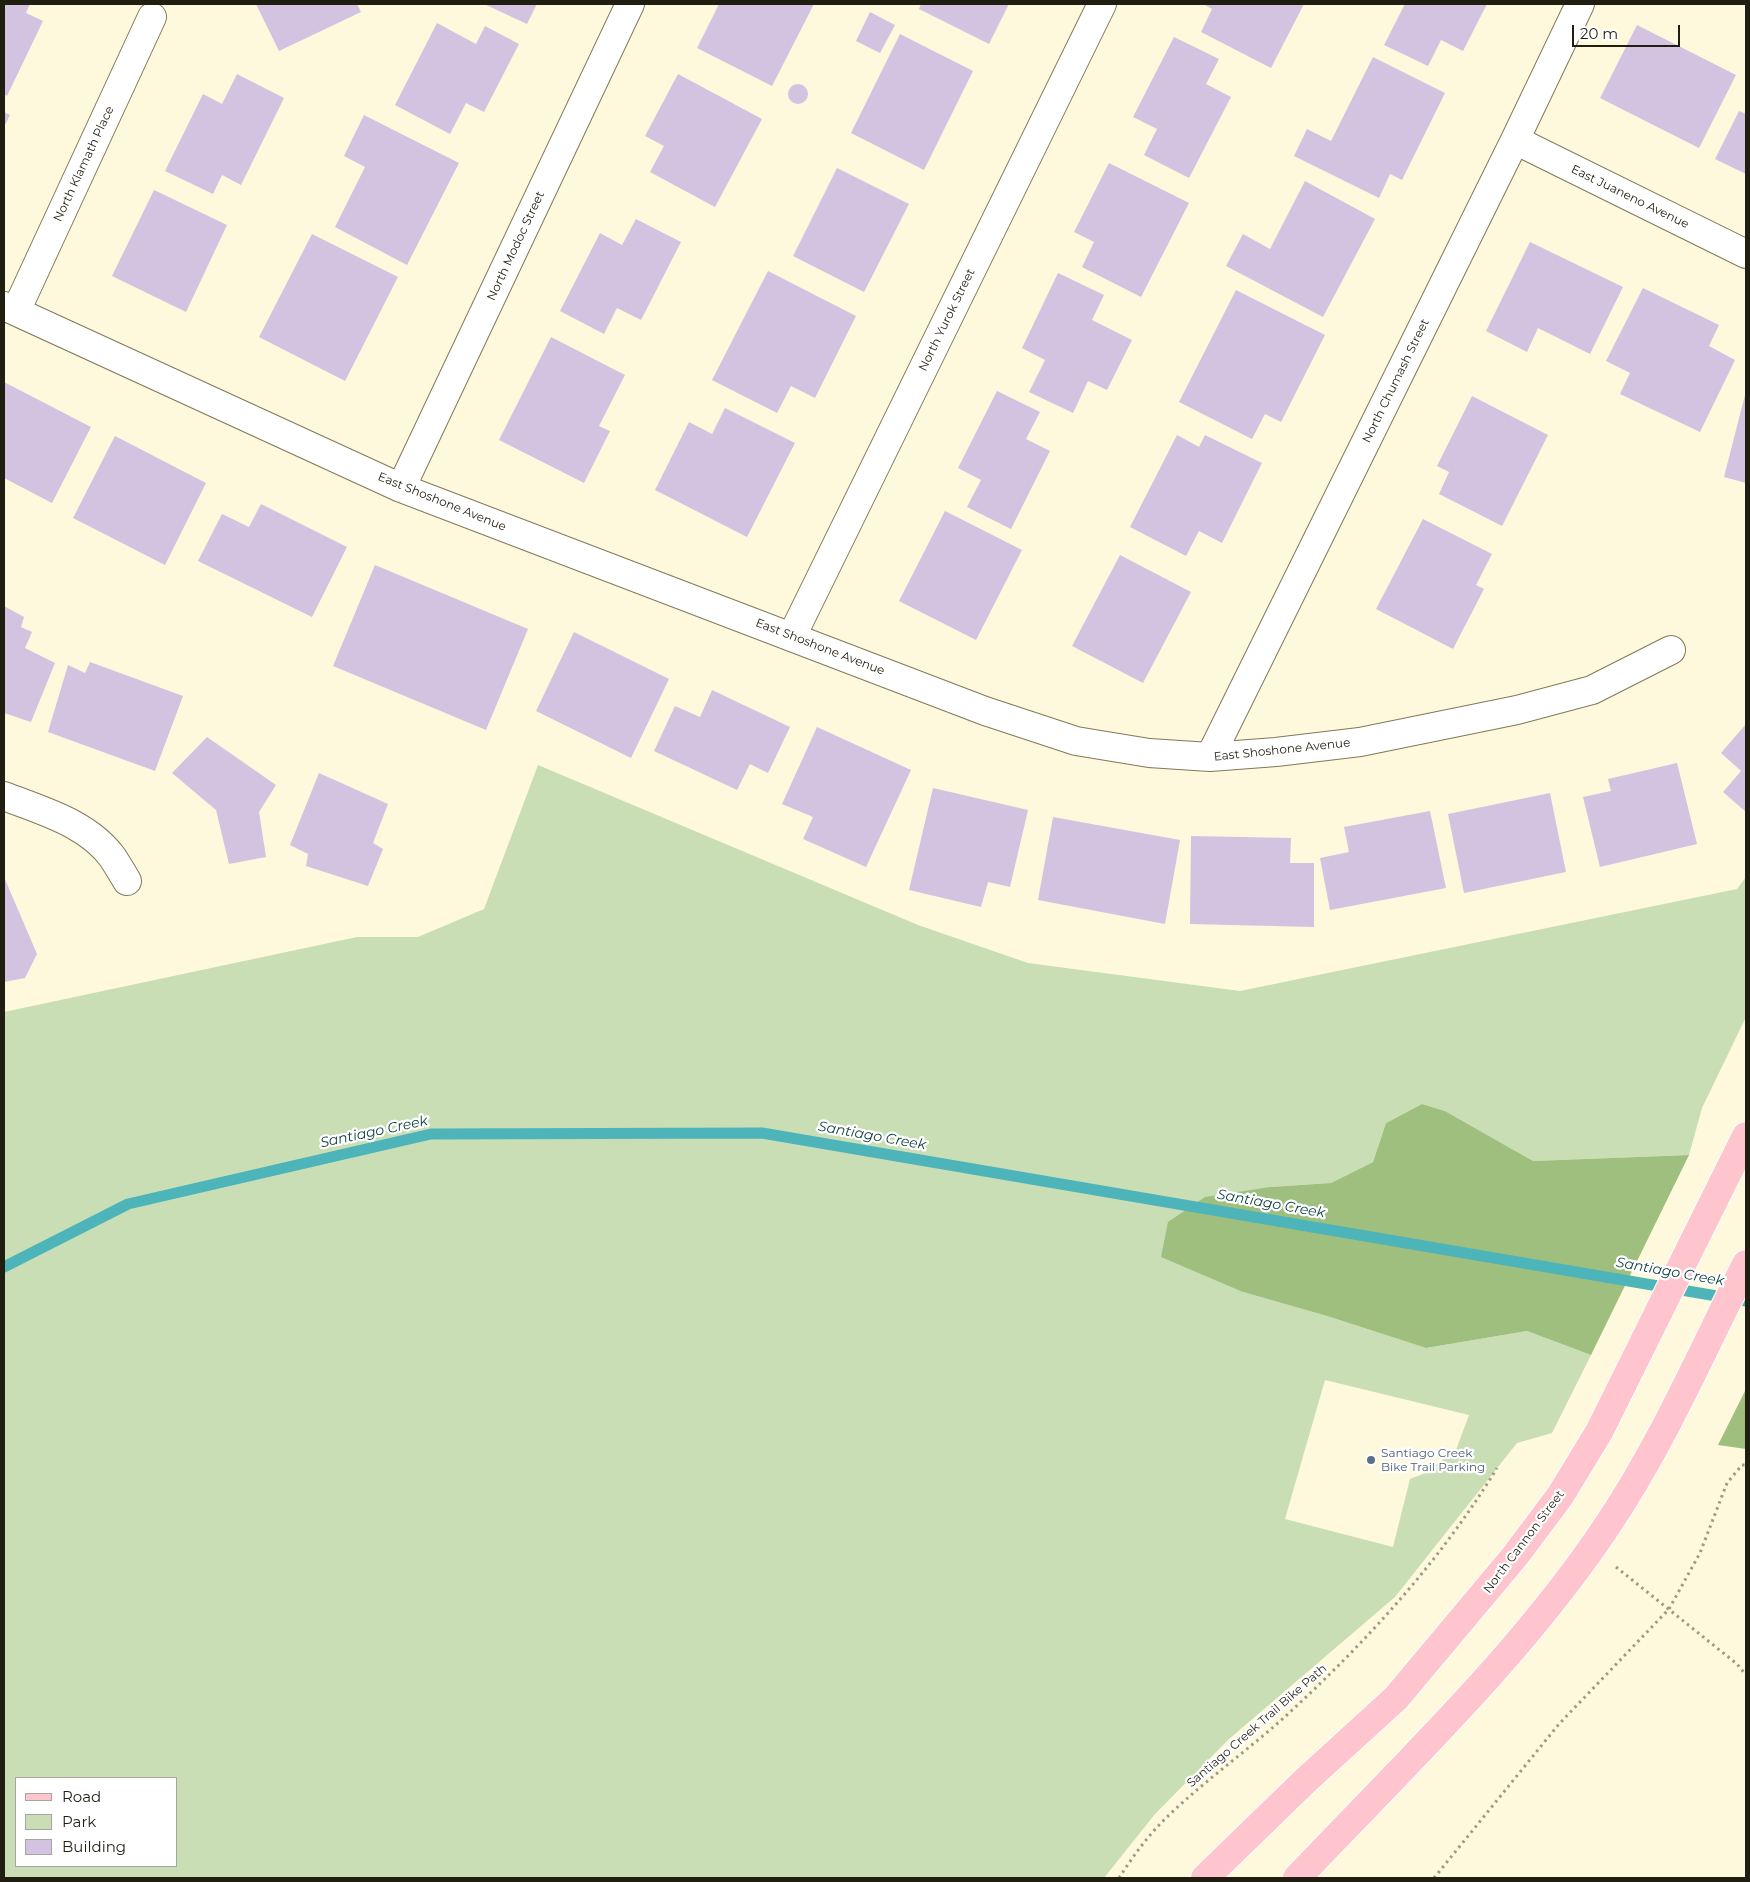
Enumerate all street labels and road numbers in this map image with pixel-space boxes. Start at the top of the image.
street label: North Klamath Place [51,104,117,224]
street label: East Juaneno Avenue [1569,162,1691,232]
street label: North Modoc Street [484,189,548,303]
street label: North Yurok Street [916,266,978,374]
street label: North Chumash Street [1360,317,1432,445]
street label: East Shoshone Avenue [376,470,508,534]
street label: East Shoshone Avenue [753,616,887,678]
street label: East Shoshone Avenue [1213,736,1351,764]
street label: North Cannon Street [1481,1488,1567,1596]
street label: Santiago Creek Trail Bike Path [1184,1661,1330,1791]

